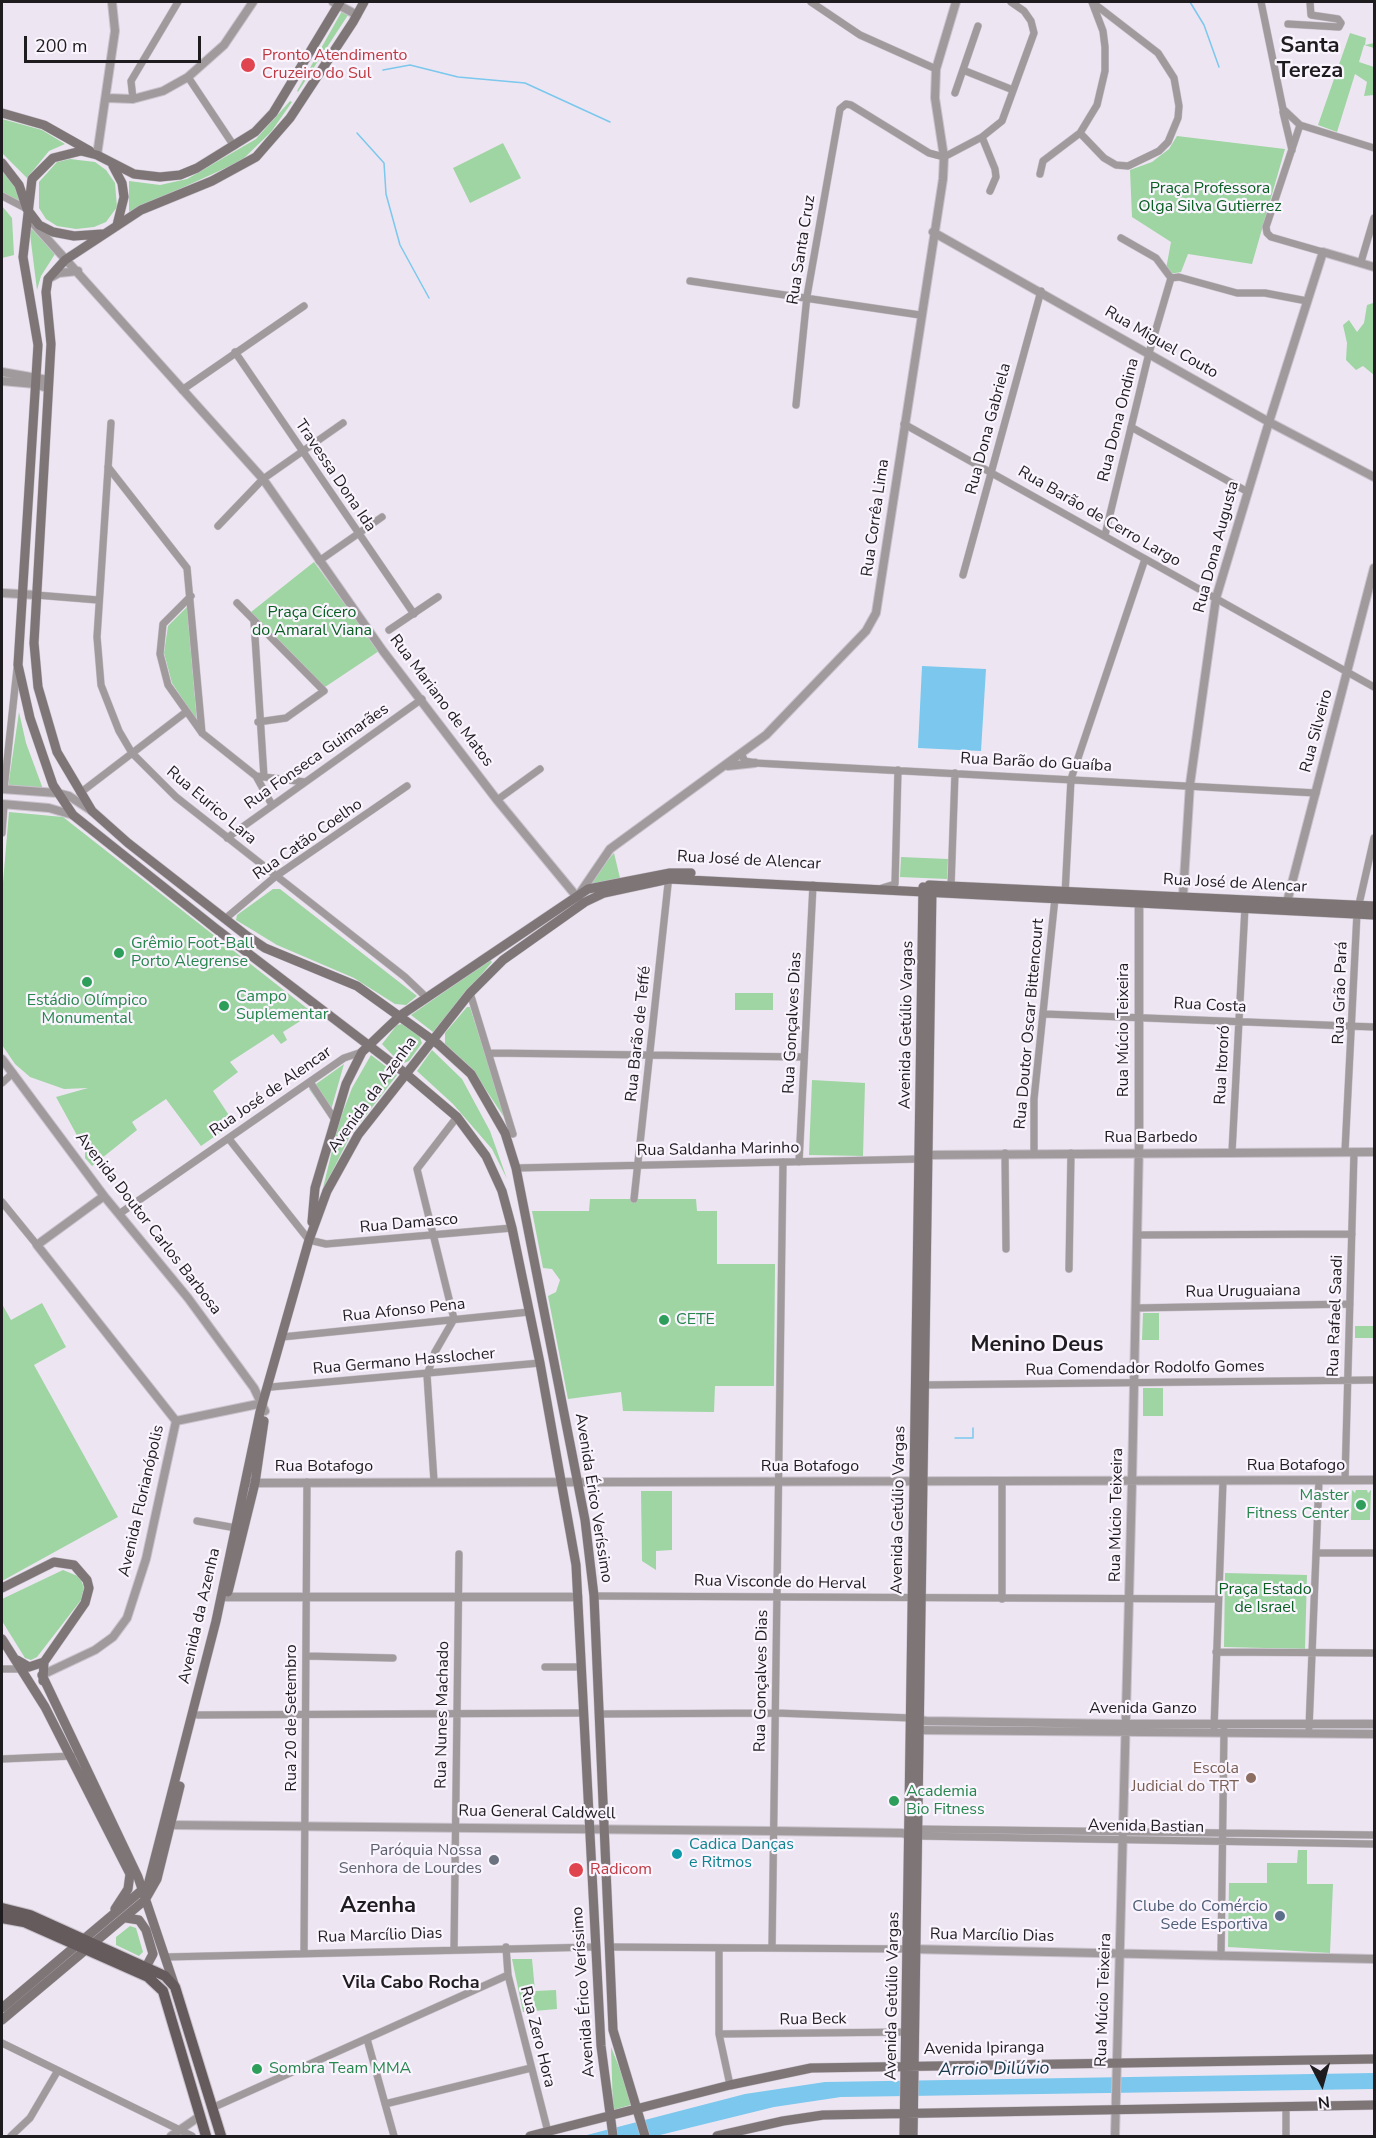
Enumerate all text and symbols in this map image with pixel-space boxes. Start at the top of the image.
scale bar [27,24,204,62]
text: 200 m [35,34,87,58]
district label: Santa Tereza [1277,34,1343,86]
place label: Pronto Atendimento Cruzeiro do Sul [262,46,407,84]
marker: Pronto Atendimento Cruzeiro do Sul [239,56,257,74]
park label: Praça Professora Olga Silva Gutierrez [1138,179,1282,217]
street label: Rua Santa Cruz [784,194,820,306]
street label: Rua Miguel Couto [1101,303,1221,383]
street label: Rua Dona Ondina [1094,356,1144,484]
street label: Rua Dona Gabriela [962,361,1016,497]
street label: Travessa Dona Ida [290,416,380,536]
street label: Rua Corrêa Lima [858,458,894,578]
street label: Rua Barão de Cerro Largo [1014,462,1184,572]
street label: Rua Dona Augusta [1190,479,1244,615]
park label: Praça Cícero do Amaral Viana [252,603,372,641]
street label: Rua Mariano de Matos [385,631,497,771]
street label: Rua Silveiro [1297,687,1337,775]
street label: Rua Fonseca Guimarães [241,700,393,814]
street label: Rua Barão do Guaíba [960,749,1112,777]
street label: Rua Eurico Lara [162,763,260,849]
street label: Rua Catão Coelho [250,795,366,885]
street label: Rua José de Alencar [677,848,821,874]
street label: Rua José de Alencar [1163,871,1307,897]
street label: Rua Doutor Oscar Bittencourt [1011,918,1049,1130]
place label: Grêmio Foot-Ball Porto Alegrense [131,934,254,972]
street label: Avenida Getúlio Vargas [896,941,918,1109]
street label: Rua Grão Pará [1330,941,1352,1045]
marker: Grêmio Foot-Ball Porto Alegrense [112,946,126,960]
street label: Rua Gonçalves Dias [780,951,806,1095]
street label: Rua Múcio Teixeira [1114,963,1134,1097]
street label: Rua Barão de Teffé [622,965,656,1103]
marker: Estádio Olímpico Monumental [80,975,94,989]
place label: Campo Suplementar [236,987,328,1025]
place label: Estádio Olímpico Monumental [27,991,147,1029]
street label: Rua Costa [1173,995,1247,1017]
marker: Campo Suplementar [217,999,231,1013]
street label: Rua Itororó [1211,1025,1235,1105]
street label: Avenida da Azenha [325,1033,421,1157]
street label: Rua José de Alencar [206,1043,336,1141]
street label: Rua Barbedo [1104,1128,1198,1148]
street label: Avenida Doutor Carlos Barbosa [71,1129,225,1319]
street label: Rua Saldanha Marinho [637,1139,799,1161]
street label: Rua Damasco [359,1210,459,1238]
street label: Rua Rafael Saadi [1324,1255,1348,1377]
street label: Rua Uruguaiana [1185,1281,1301,1303]
street label: Rua Afonso Pena [342,1295,466,1327]
place label: CETE [676,1310,715,1330]
marker: CETE [657,1313,671,1327]
district label: Menino Deus [970,1333,1104,1359]
street label: Rua Germano Hasslocher [312,1344,496,1380]
street label: Rua Comendador Rodolfo Gomes [1025,1357,1265,1381]
street label: Avenida Érico Veríssimo [570,1412,616,1584]
street label: Avenida Florianópolis [115,1423,169,1579]
street label: Avenida Getúlio Vargas [888,1426,910,1594]
street label: Rua Múcio Teixeira [1106,1448,1128,1582]
street label: Rua Botafogo [1247,1456,1345,1476]
street label: Rua Botafogo [275,1457,373,1477]
street label: Rua Botafogo [761,1457,859,1477]
place label: Master Fitness Center [1246,1486,1349,1524]
marker: Master Fitness Center [1354,1498,1368,1512]
street label: Avenida da Azenha [175,1546,225,1686]
street label: Rua Visconde do Herval [694,1572,866,1594]
park label: Praça Estado de Israel [1218,1580,1312,1618]
street label: Rua Gonçalves Dias [751,1610,773,1752]
street label: Rua Nunes Machado [432,1641,454,1789]
street label: Rua 20 de Setembro [282,1644,302,1792]
street label: Avenida Ganzo [1089,1699,1197,1719]
place label: Escola Judicial do TRT [1131,1759,1239,1797]
marker: Escola Judicial do TRT [1244,1771,1258,1785]
place label: Academia Bio Fitness [906,1782,985,1820]
marker: Academia Bio Fitness [887,1794,901,1808]
street label: Rua General Caldwell [458,1802,616,1824]
street label: Avenida Bastian [1088,1816,1204,1838]
place label: Cadica Danças e Ritmos [689,1835,794,1873]
place label: Paróquia Nossa Senhora de Lourdes [339,1841,482,1879]
marker: Cadica Danças e Ritmos [670,1847,684,1861]
marker: Paróquia Nossa Senhora de Lourdes [487,1853,501,1867]
place label: Radicom [590,1860,652,1880]
marker: Radicom [567,1861,585,1879]
district label: Azenha [340,1894,416,1920]
place label: Clube do Comércio Sede Esportiva [1132,1897,1268,1935]
street label: Avenida Érico Veríssimo [568,1906,600,2078]
marker: Clube do Comércio Sede Esportiva [1273,1909,1287,1923]
street label: Avenida Getúlio Vargas [882,1912,904,2080]
street label: Rua Marcílio Dias [317,1924,443,1948]
street label: Rua Marcílio Dias [930,1925,1054,1947]
street label: Rua Múcio Teixeira [1092,1933,1116,2067]
district label: Vila Cabo Rocha [343,1973,479,1995]
street label: Rua Zero Hora [515,1984,559,2090]
street label: Rua Beck [779,2010,847,2030]
street label: Avenida Ipiranga [923,2038,1045,2060]
north arrow [1292,2054,1352,2114]
water label: Arroio Dilúvio [938,2058,1050,2082]
place label: Sombra Team MMA [269,2059,411,2079]
marker: Sombra Team MMA [250,2062,264,2076]
text: N [1317,2090,1331,2113]

